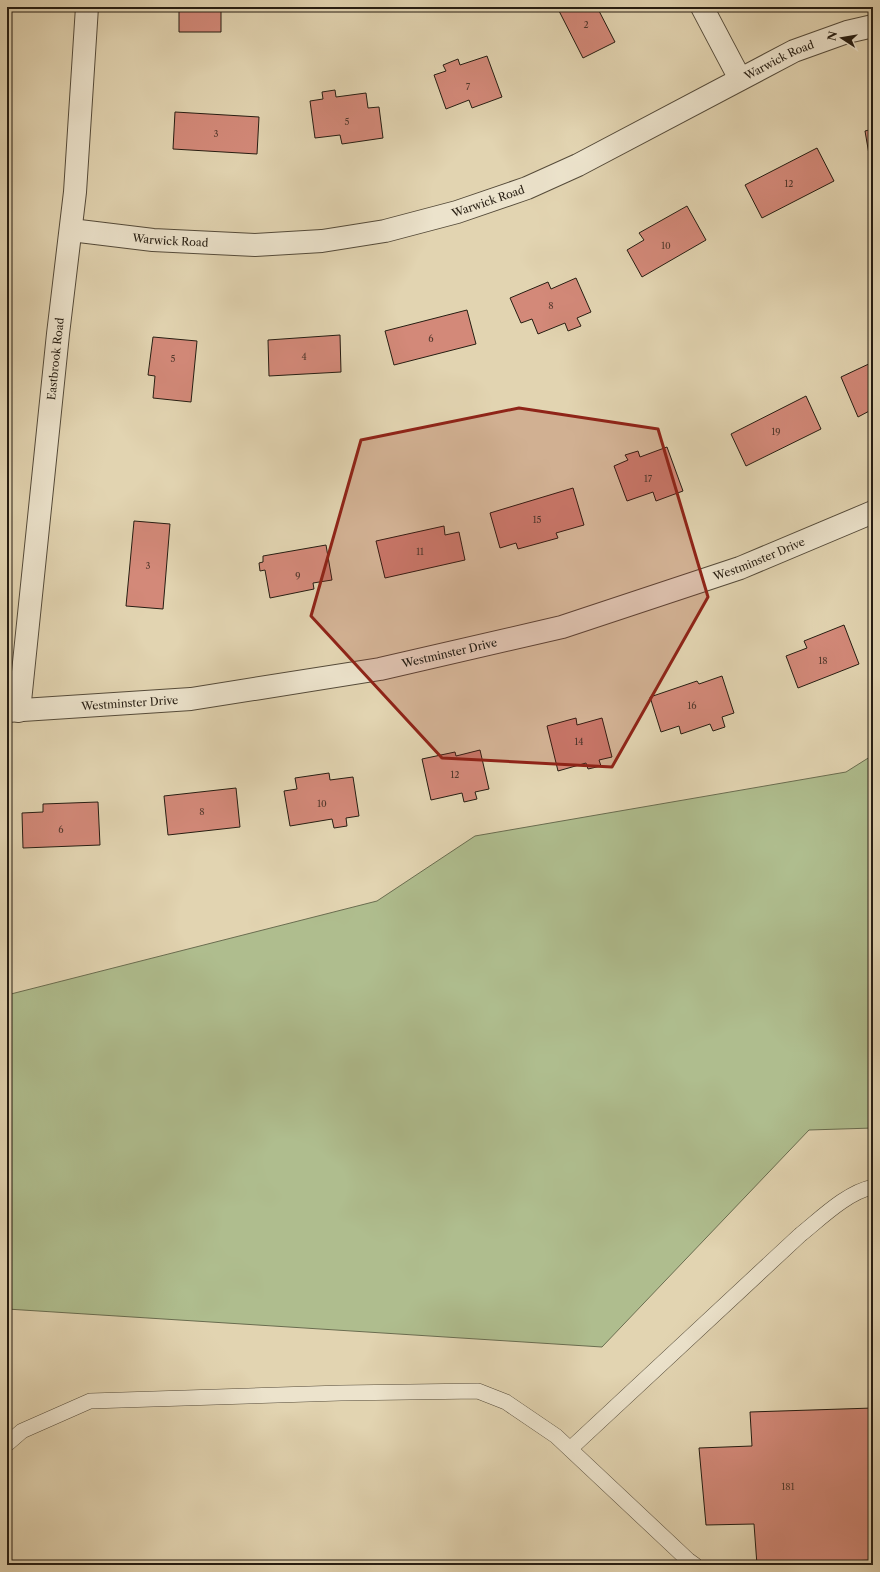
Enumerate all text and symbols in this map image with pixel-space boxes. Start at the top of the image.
north arrow [822,18,862,58]
house number: 2 [583,19,589,30]
text: N [824,29,840,42]
street label: Warwick Road [741,37,816,83]
house number: 7 [466,81,471,92]
house number: 5 [345,116,350,127]
house number: 3 [214,128,219,139]
house number: 12 [785,178,793,189]
street label: Warwick Road [449,182,527,221]
street label: Warwick Road [131,230,209,250]
house number: 10 [661,240,671,251]
house number: 8 [548,300,554,311]
street label: Eastbrook Road [44,317,67,401]
house number: 6 [428,333,434,344]
house number: 4 [301,351,307,362]
house number: 5 [171,353,176,364]
house number: 19 [771,426,781,437]
house number: 17 [644,473,653,484]
house number: 15 [533,514,541,525]
street label: Westminster Drive [711,535,807,584]
house number: 11 [416,546,424,557]
house number: 3 [146,560,151,571]
house number: 9 [295,570,301,581]
street label: Westminster Drive [400,635,498,671]
house number: 18 [818,655,828,666]
street label: Westminster Drive [80,693,179,713]
house number: 16 [687,700,697,711]
house number: 14 [575,736,584,747]
house number: 12 [451,769,459,780]
house number: 10 [317,798,327,809]
house number: 8 [199,806,205,817]
house number: 6 [58,824,64,835]
house number: 181 [782,1481,795,1492]

